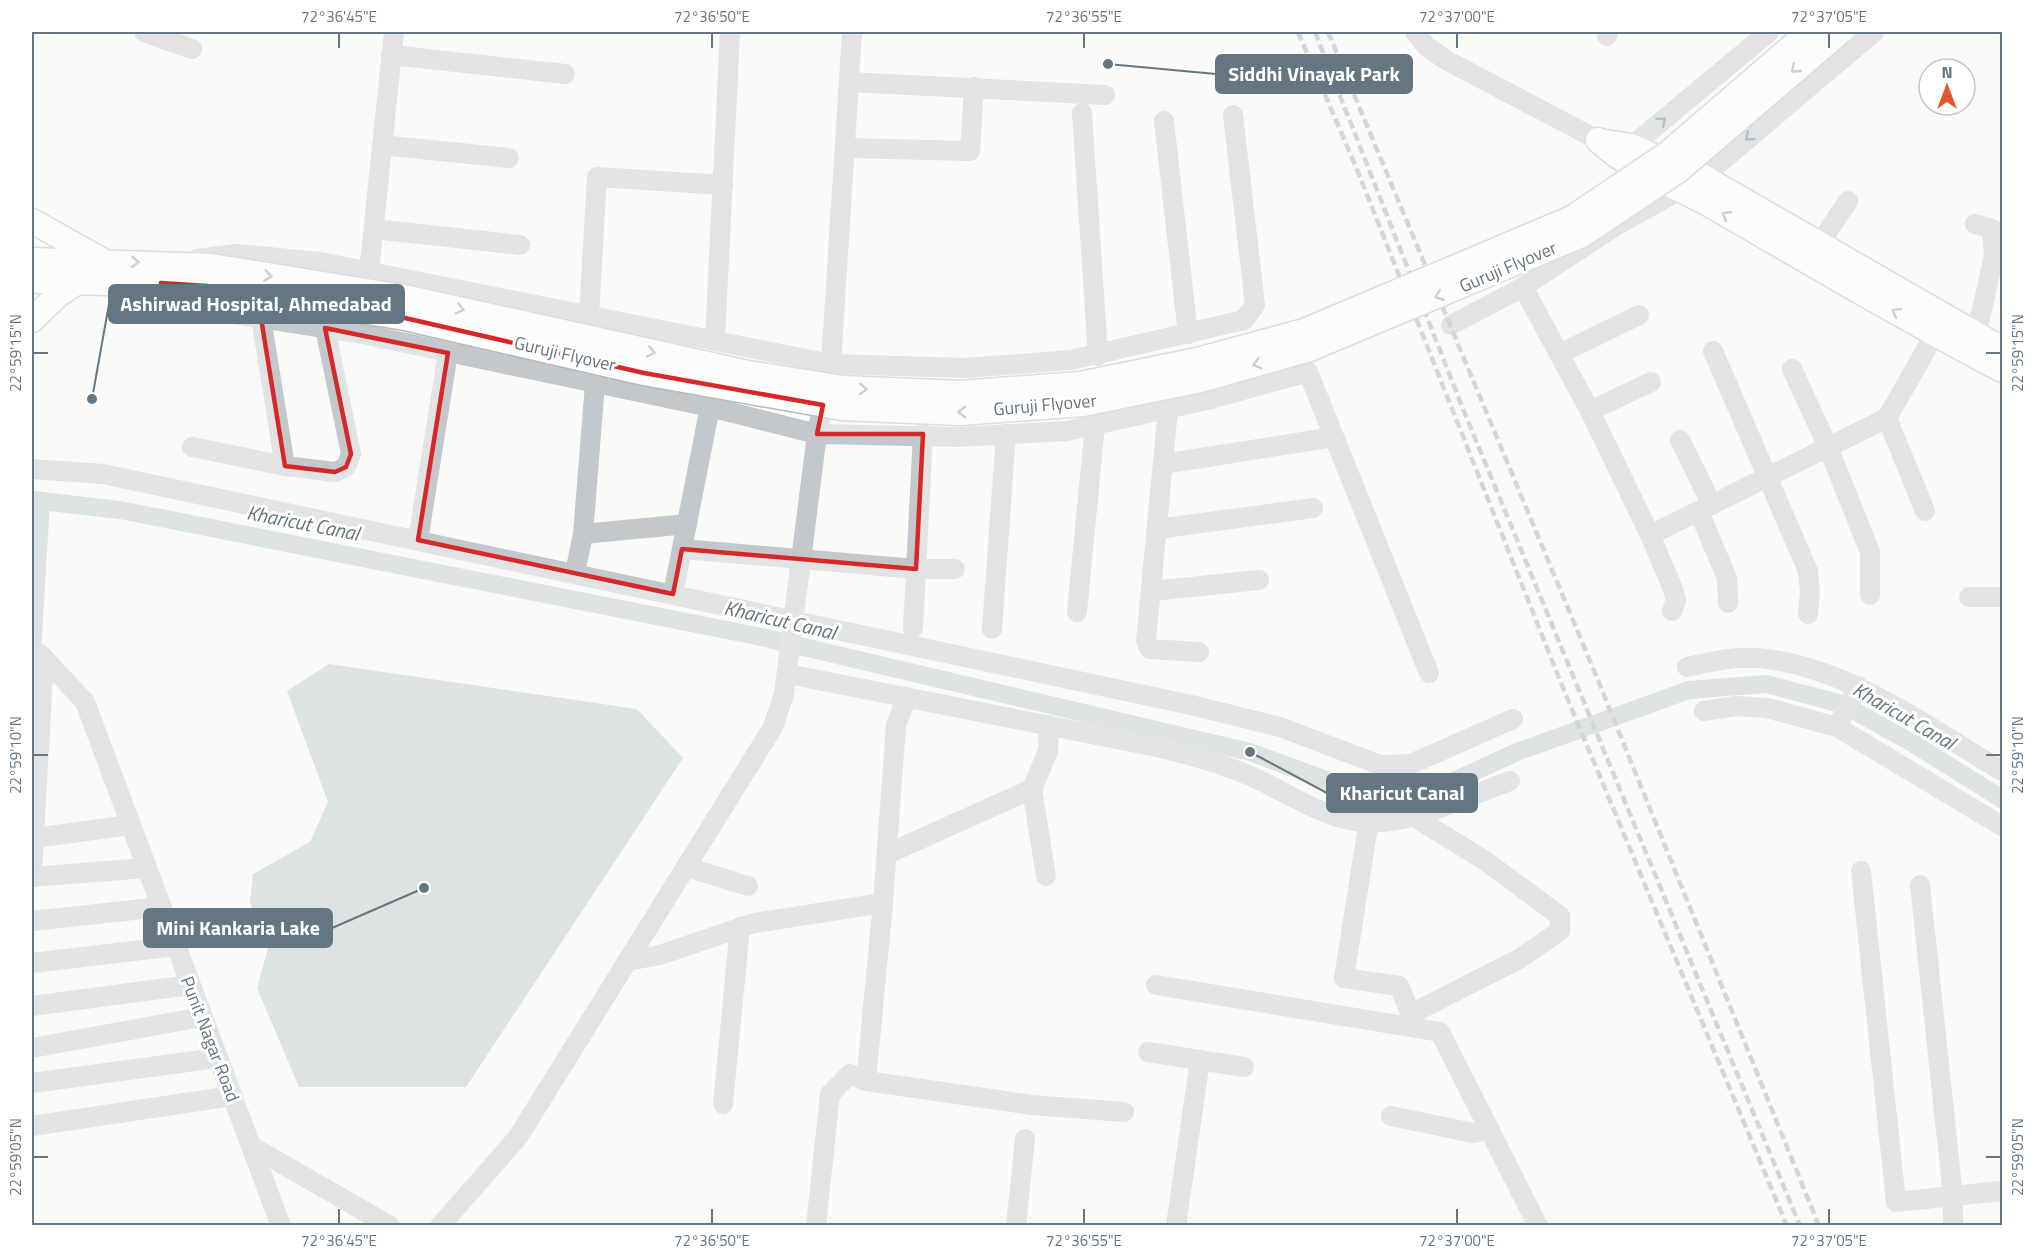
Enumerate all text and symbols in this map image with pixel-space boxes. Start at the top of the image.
text: 72°36'45"E [301,5,377,28]
text: 72°36'50"E [674,5,750,28]
text: 72°36'55"E [1046,5,1122,28]
text: 72°37'00"E [1419,5,1495,28]
text: 72°37'05"E [1791,5,1867,28]
callout: Siddhi Vinayak Park [1216,55,1412,93]
north arrow [1917,57,1977,117]
text: Siddhi Vinayak Park [1228,58,1400,89]
text: N [1941,60,1953,84]
one-way arrow [1791,62,1802,73]
one-way arrow [1655,117,1666,128]
one-way arrow [1745,130,1756,141]
one-way arrow [1722,211,1733,222]
street label: Guruji Flyover [1455,234,1561,299]
one-way arrow [130,256,139,269]
one-way arrow [264,269,273,281]
callout: Ashirwad Hospital, Ahmedabad [109,285,404,323]
text: Ashirwad Hospital, Ahmedabad [120,288,392,319]
one-way arrow [1434,289,1445,301]
one-way arrow [455,302,465,315]
one-way arrow [1892,308,1902,319]
text: 22°59'15"N [4,314,27,392]
text: 22°59'15"N [2006,314,2029,392]
street label: Guruji Flyover [512,329,619,378]
one-way arrow [645,345,655,358]
one-way arrow [1252,357,1263,369]
one-way arrow [859,383,868,395]
street label: Guruji Flyover [992,387,1098,422]
one-way arrow [957,406,966,419]
water label: Kharicut Canal [244,496,365,549]
water label: Kharicut Canal [721,592,842,648]
water label: Kharicut Canal [1847,674,1964,759]
text: 22°59'10"N [4,716,27,794]
text: 22°59'10"N [2006,716,2029,794]
callout: Kharicut Canal [1327,774,1477,812]
text: Kharicut Canal [1339,777,1465,808]
callout: Mini Kankaria Lake [144,909,332,947]
text: Mini Kankaria Lake [156,912,320,943]
street label: Punit Nagar Road [174,972,247,1106]
text: 22°59'05"N [4,1118,27,1196]
text: 22°59'05"N [2006,1118,2029,1196]
text: 72°36'45"E [301,1229,377,1252]
text: 72°36'50"E [674,1229,750,1252]
text: 72°36'55"E [1046,1229,1122,1252]
text: 72°37'00"E [1419,1229,1495,1252]
text: 72°37'05"E [1791,1229,1867,1252]

